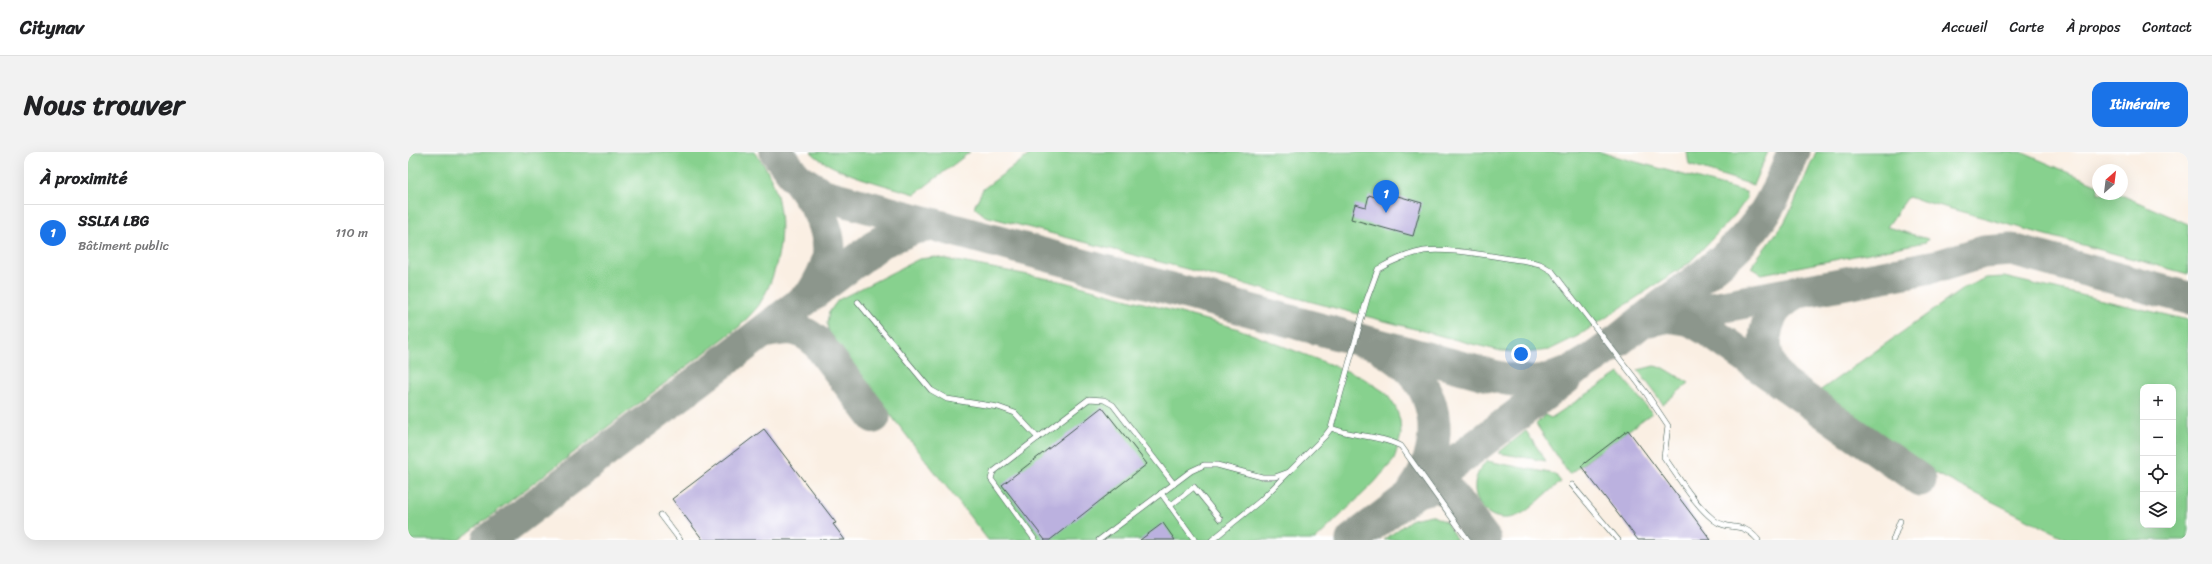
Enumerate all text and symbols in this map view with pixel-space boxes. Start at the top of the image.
text: Citynav [20,11,84,44]
text: Accueil [1942,15,1988,40]
text: Carte [2010,15,2044,40]
text: À propos [2066,15,2120,40]
text: Contact [2142,15,2192,40]
text: Nous trouver [24,80,184,129]
button: Itinéraire [2092,82,2188,127]
text: À proximité [40,163,127,193]
north arrow [2092,164,2128,200]
pin: 1 [1373,180,1399,213]
text: SSLIA LBG [78,208,149,234]
text: 1 [50,221,56,244]
text: 110 m [335,221,368,244]
text: Bâtiment public [78,234,169,257]
your location [1511,344,1531,364]
map controls [2140,384,2176,528]
button: + [2140,384,2176,420]
button: − [2140,420,2176,456]
button: locate [2140,456,2176,492]
button: layers [2140,492,2176,528]

